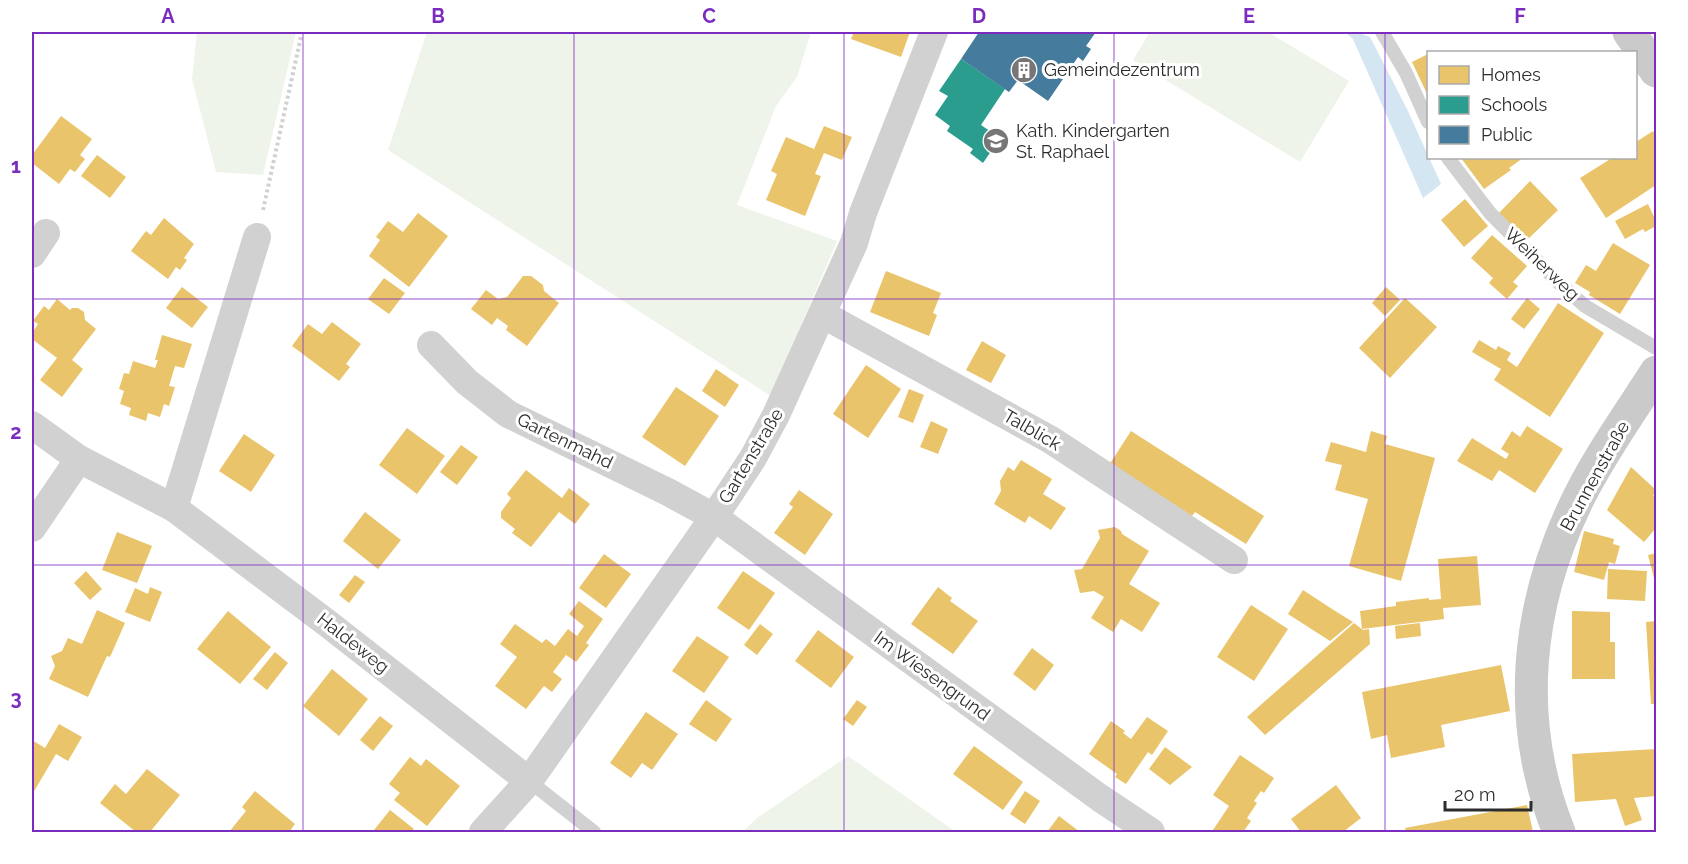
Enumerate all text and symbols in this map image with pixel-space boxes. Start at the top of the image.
text: A [161,4,175,28]
text: B [431,4,445,28]
text: C [702,4,716,28]
text: D [972,4,986,28]
text: E [1243,4,1255,28]
text: F [1514,4,1526,28]
legend [1427,51,1637,159]
building icon: Gemeindezentrum [1009,55,1039,85]
place label: Gemeindezentrum [1044,59,1200,80]
text: Homes [1481,64,1541,85]
text: Schools [1481,94,1548,115]
place label: Kath. Kindergarten St. Raphael [1016,120,1170,162]
text: Public [1481,124,1533,145]
school or university icon: Kath. Kindergarten St. Raphael [981,126,1011,156]
text: 1 [11,154,21,178]
street label: Weiherweg [1501,223,1584,304]
street label: Gartenstraße [714,404,787,507]
street label: Talblick [1000,405,1065,455]
street label: Gartenmahd [514,408,617,473]
street label: Brunnenstraße [1556,417,1634,534]
text: 2 [10,420,22,444]
street label: Haldeweg [313,608,393,677]
street label: Im Wiesengrund [870,627,994,725]
text: 3 [10,686,22,710]
scale bar [1445,774,1530,812]
text: 20 m [1454,784,1496,805]

